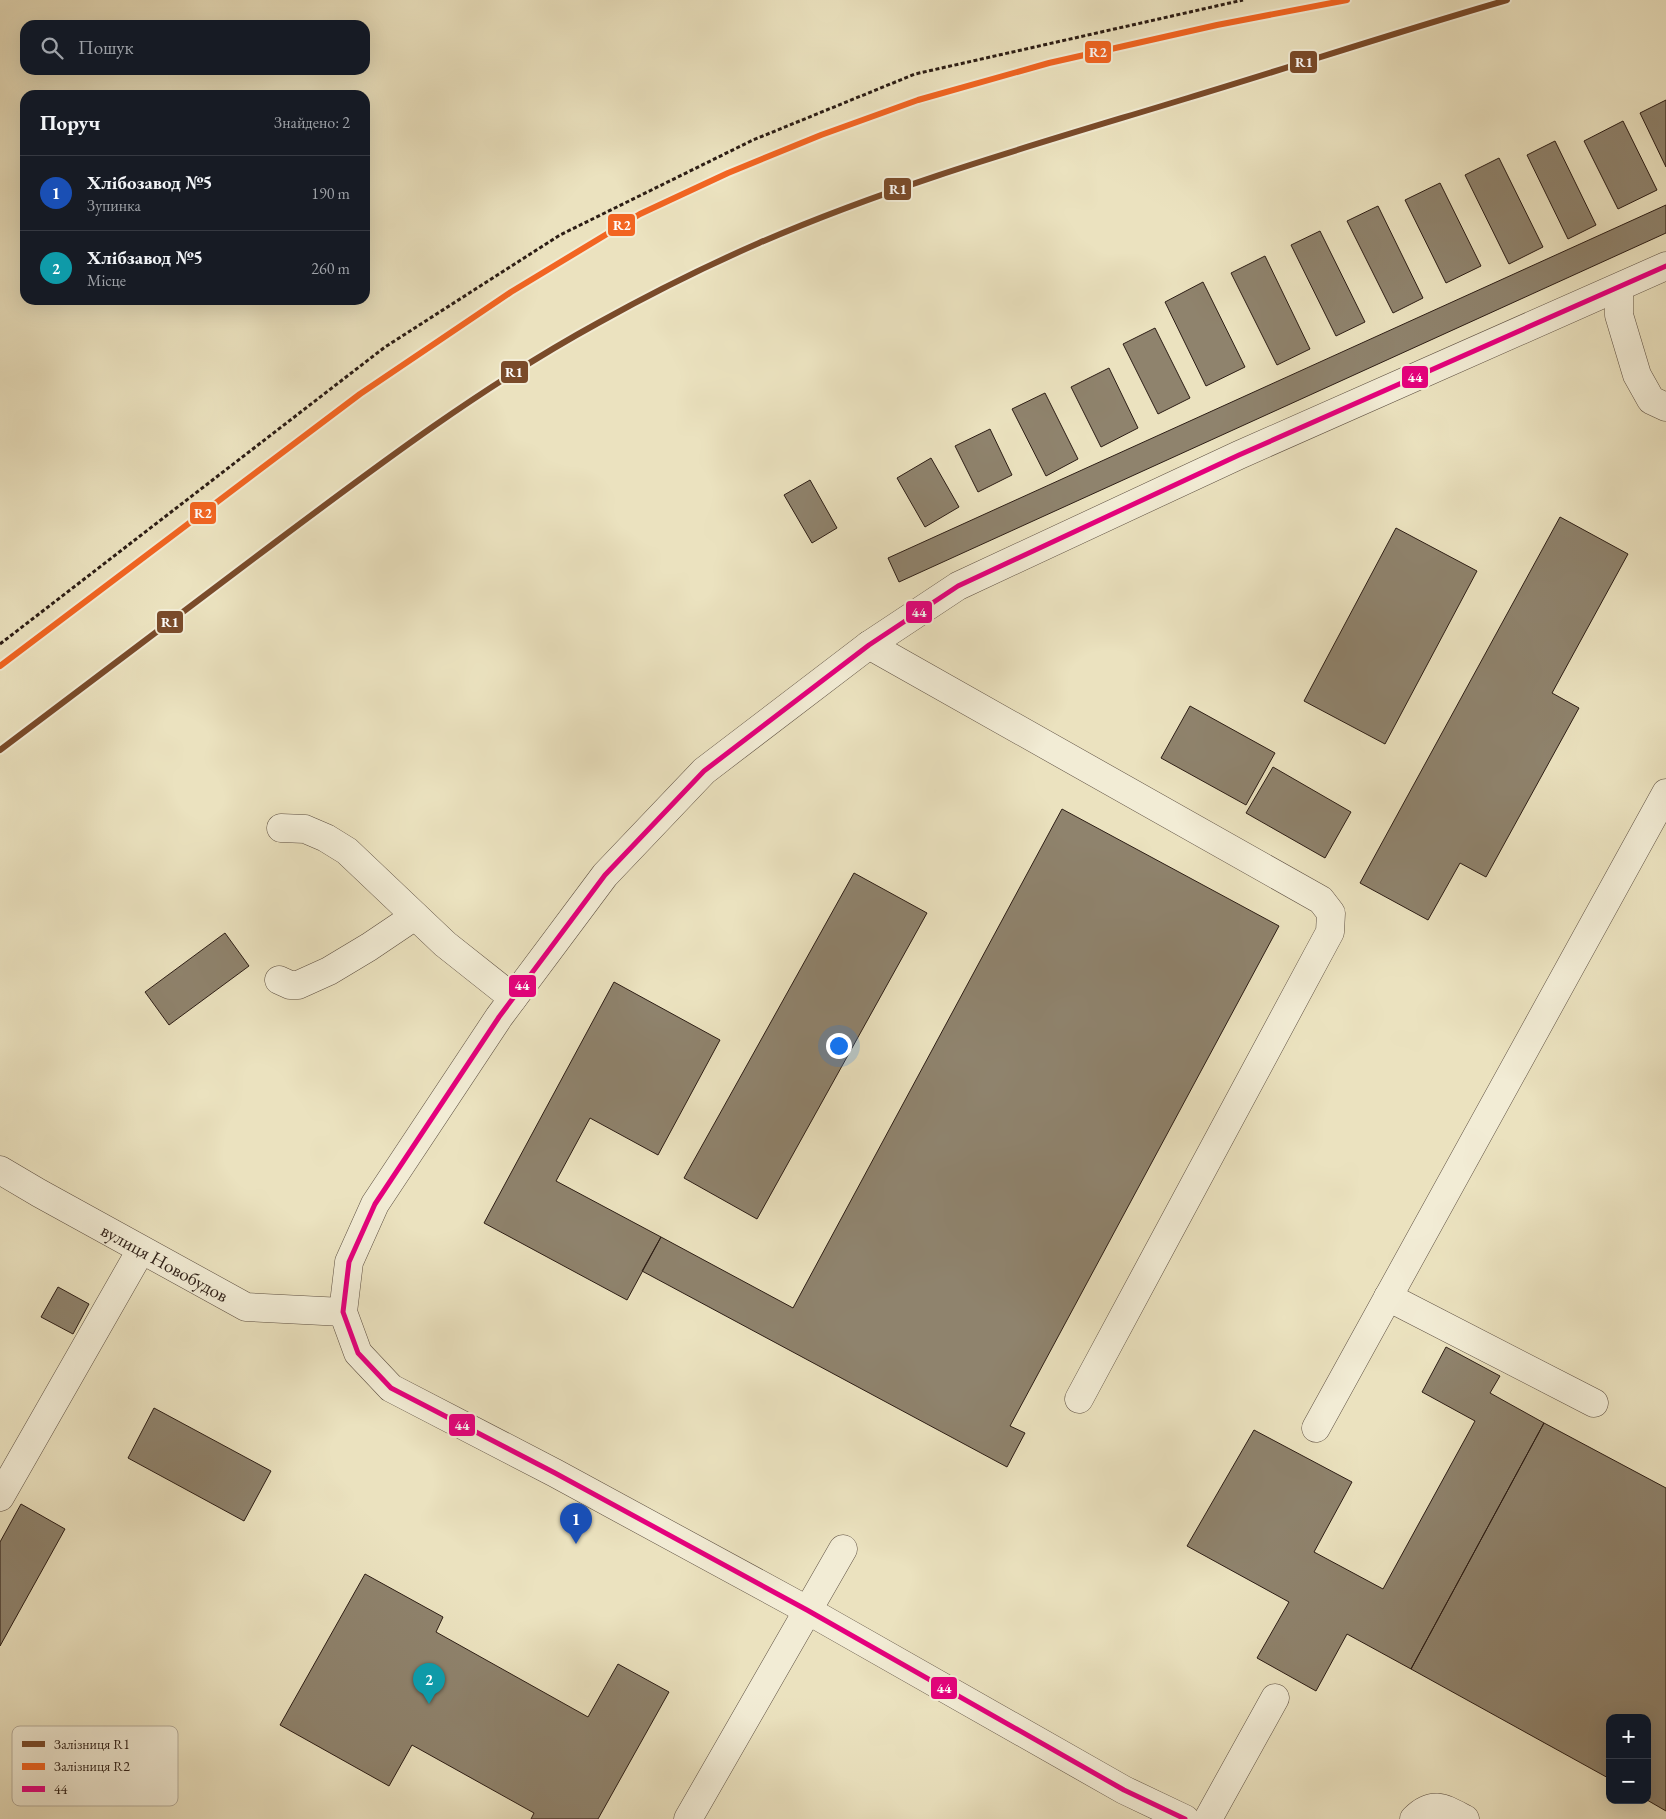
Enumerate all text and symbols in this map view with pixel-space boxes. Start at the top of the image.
search box [20,20,370,75]
icon: search [38,34,66,62]
text: Пошук [78,35,134,60]
line badge: R2 [1084,40,1112,64]
text: R2 [1089,43,1108,61]
line badge: R1 [1289,50,1318,74]
text: R1 [1295,53,1313,71]
text: Поруч [40,109,100,136]
text: Знайдено: 2 [274,112,350,133]
text: Хлібозавод №5 [87,170,213,195]
line badge: R1 [883,177,912,201]
text: R1 [889,180,907,198]
text: 1 [52,183,60,204]
text: 190 m [311,183,350,204]
text: Зупинка [87,195,141,216]
line badge: R2 [607,213,636,237]
text: R2 [613,216,632,234]
text: Хлібзавод №5 [87,245,203,270]
text: 2 [52,258,60,279]
text: 260 m [311,258,350,279]
text: Місце [87,270,126,291]
line badge: R1 [500,360,529,384]
text: R1 [505,363,523,381]
line badge: 44 [1401,365,1429,389]
text: 44 [1408,368,1423,386]
line badge: R2 [189,501,217,525]
text: R2 [194,504,213,522]
line badge: 44 [905,600,933,624]
text: 44 [912,603,927,621]
line badge: R1 [156,610,184,634]
text: R1 [161,613,179,631]
line badge: 44 [508,974,537,998]
text: 44 [515,976,530,994]
your location [826,1033,852,1059]
street label: вулиця Новобудов [97,1217,233,1307]
line badge: 44 [448,1413,476,1437]
text: 44 [455,1416,470,1434]
pin: 1 [560,1503,592,1544]
pin: 2 [413,1663,445,1704]
line badge: 44 [930,1676,958,1700]
text: 44 [937,1679,952,1697]
map controls [1606,1714,1651,1804]
button: + [1606,1714,1651,1759]
legend [12,1726,178,1806]
text: Залізниця R1 [54,1735,130,1753]
text: Залізниця R2 [54,1757,130,1775]
button: − [1606,1759,1651,1804]
text: 44 [54,1780,68,1798]

